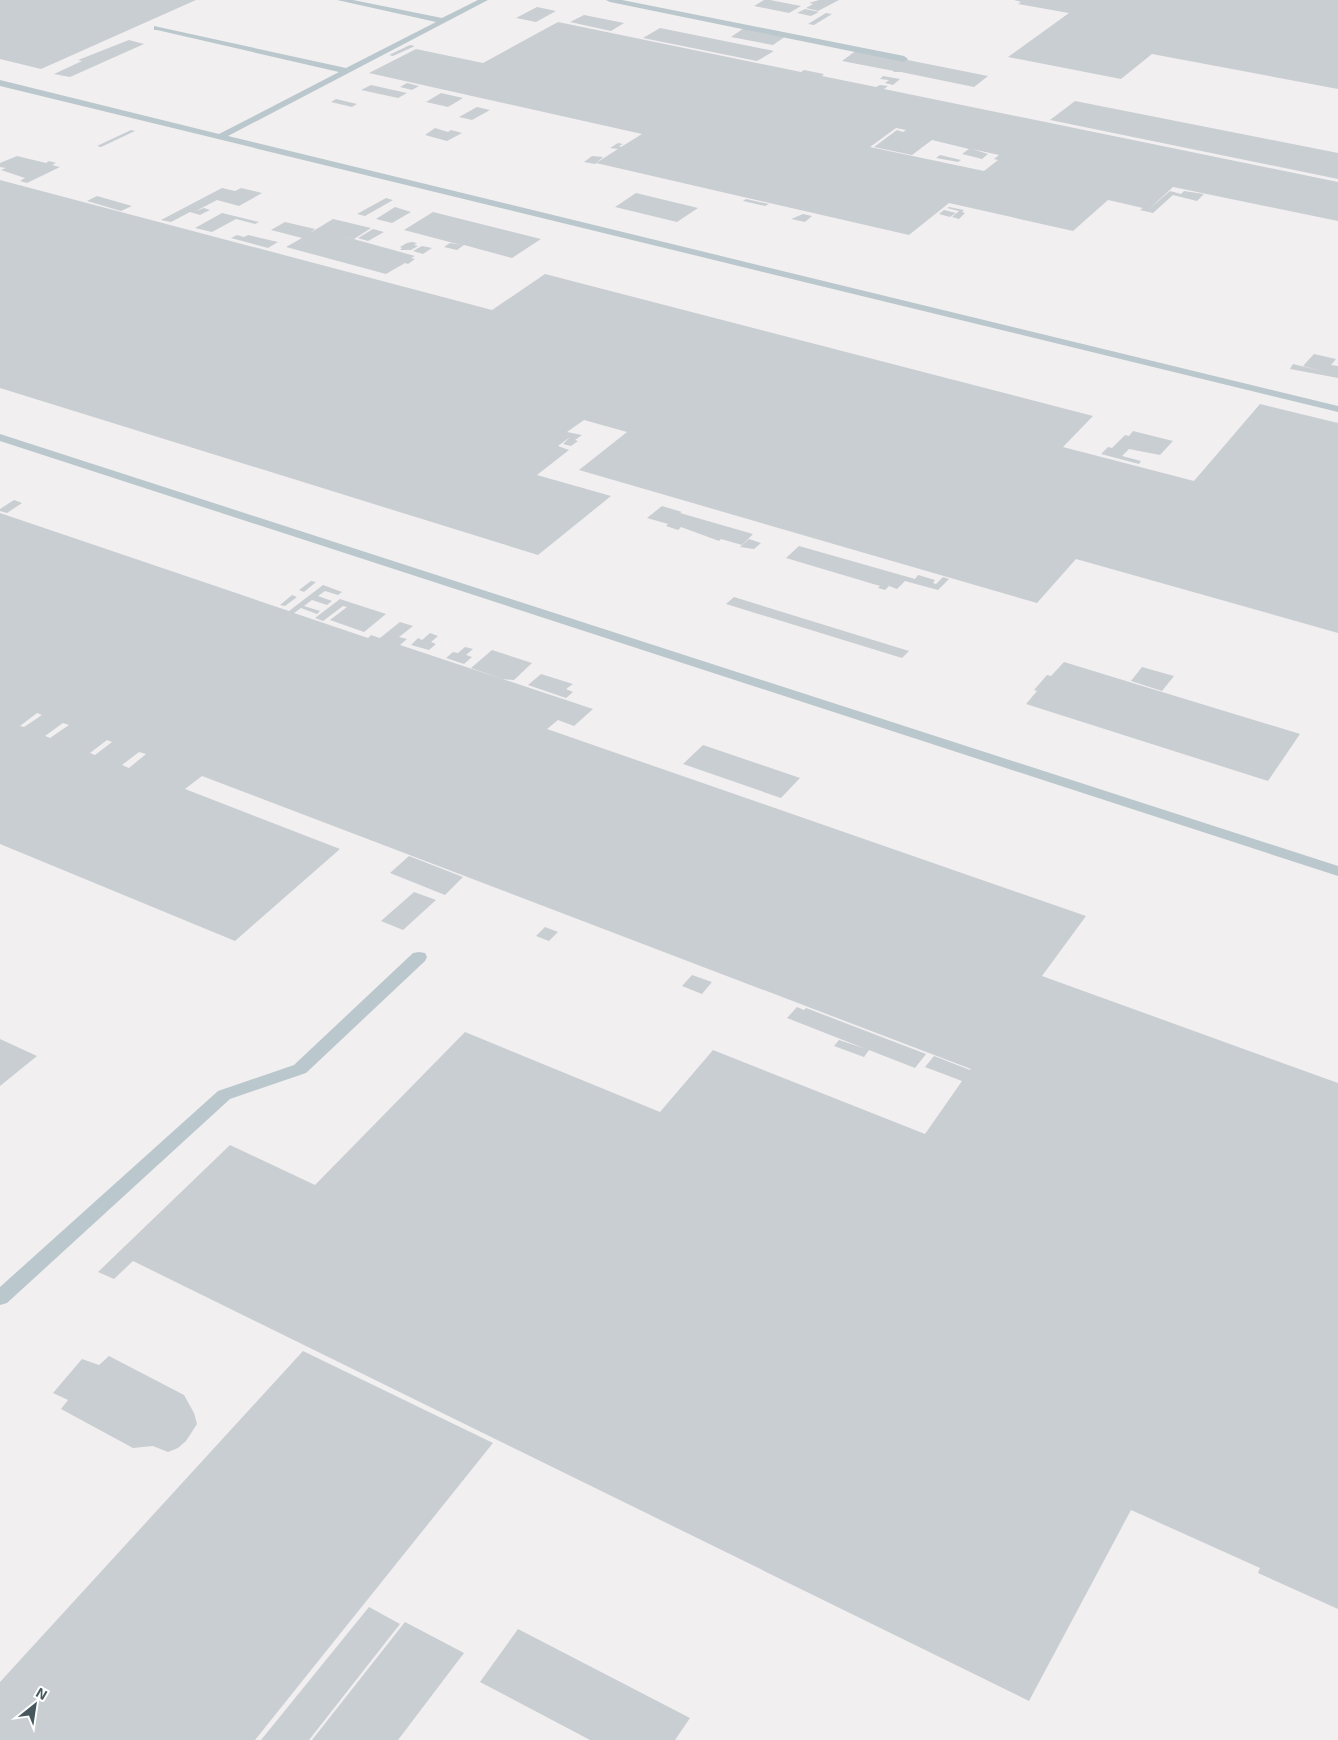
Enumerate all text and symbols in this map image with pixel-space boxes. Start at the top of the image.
north arrow [10,1680,60,1730]
text: N [33,1683,50,1703]

